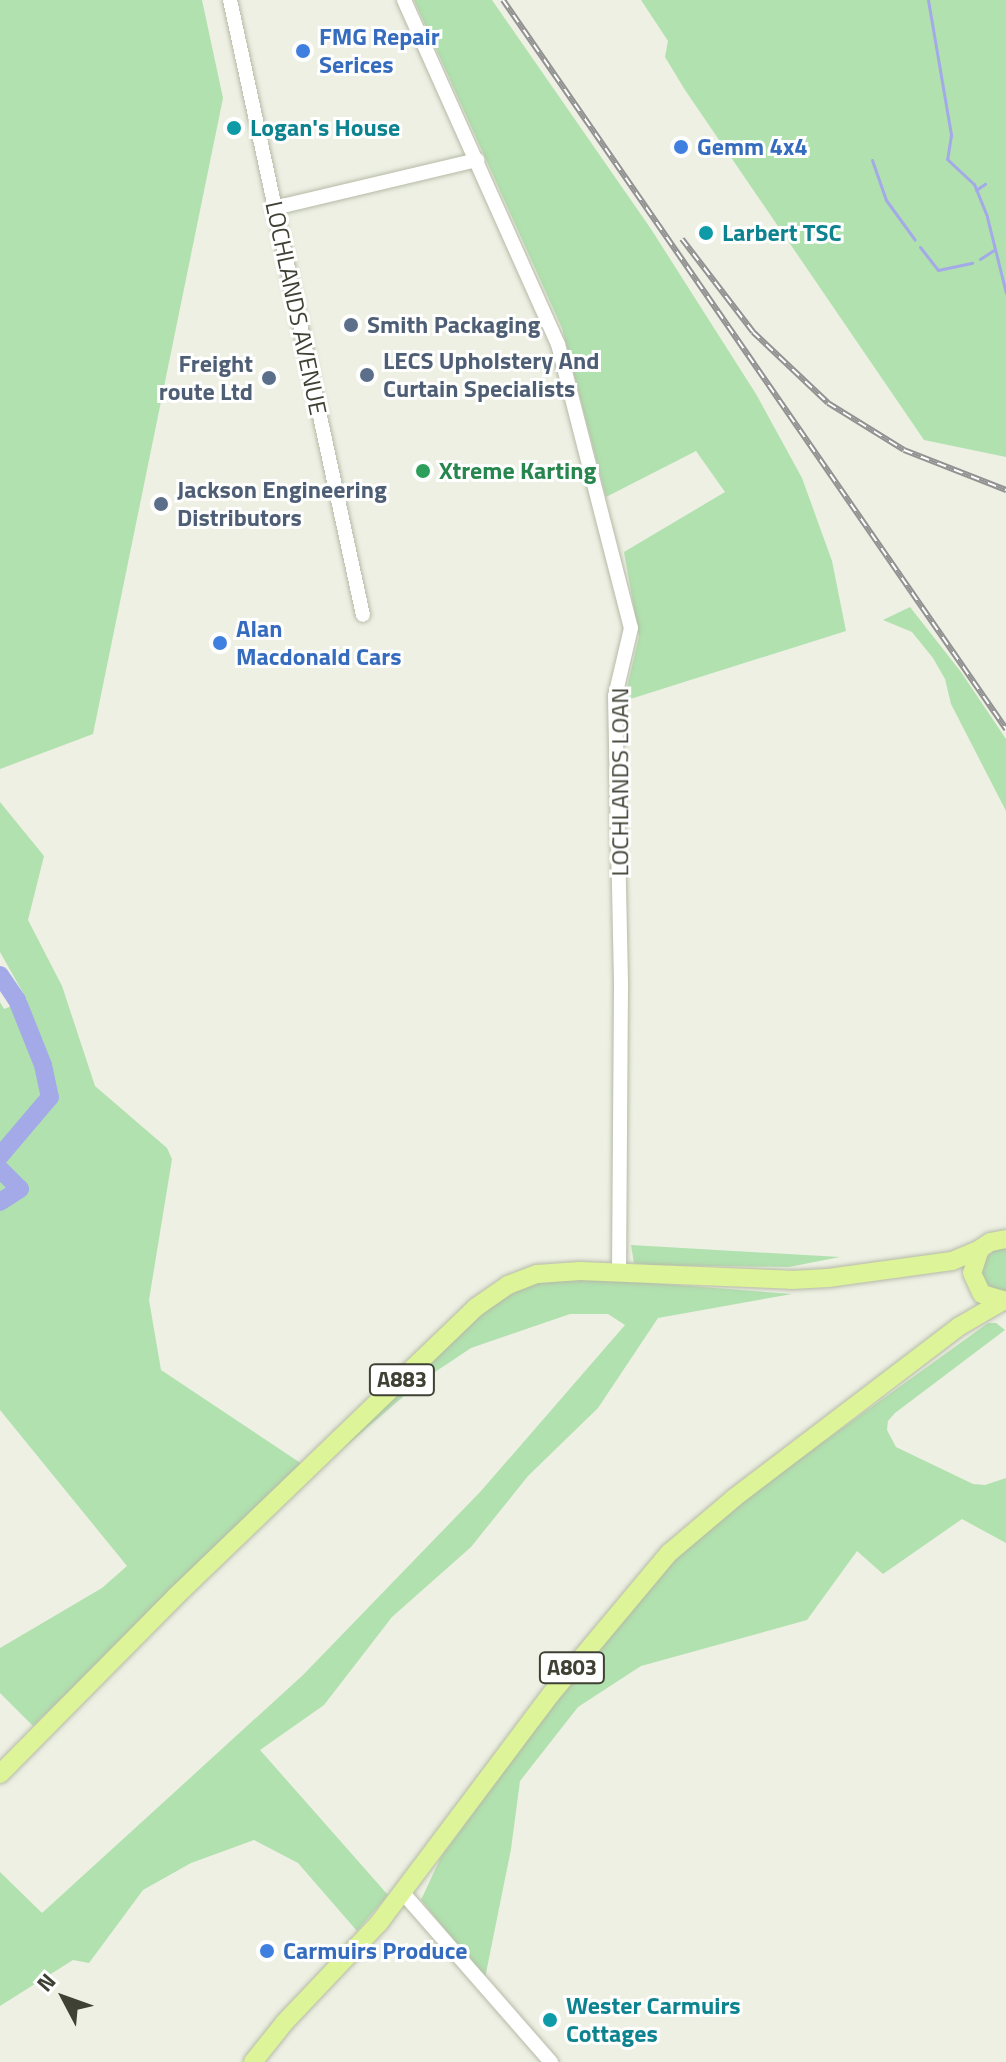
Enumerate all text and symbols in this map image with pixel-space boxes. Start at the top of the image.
place label: FMG Repair Serices [319,23,440,79]
marker: FMG Repair Serices [294,42,312,60]
place label: Logan's House [250,114,400,142]
marker: Logan's House [225,119,243,137]
place label: Gemm 4x4 [697,133,808,161]
marker: Gemm 4x4 [672,138,690,156]
street label: LOCHLANDS AVENUE [259,199,333,417]
place label: Larbert TSC [722,219,841,247]
marker: Larbert TSC [697,224,715,242]
place label: Smith Packaging [367,311,540,339]
marker: Smith Packaging [342,316,360,334]
place label: LECS Upholstery And Curtain Specialists [383,347,599,403]
place label: Freight route Ltd [159,350,253,406]
marker: LECS Upholstery And Curtain Specialists [358,366,376,384]
marker: Freight route Ltd [260,369,278,387]
place label: Xtreme Karting [439,457,596,485]
marker: Xtreme Karting [414,462,432,480]
place label: Jackson Engineering Distributors [177,476,387,532]
marker: Jackson Engineering Distributors [152,495,170,513]
place label: Alan Macdonald Cars [236,615,402,671]
marker: Alan Macdonald Cars [211,634,229,652]
street label: LOCHLANDS LOAN [606,688,634,876]
road number: A883 [368,1362,436,1398]
road number: A803 [538,1650,606,1686]
place label: Carmuirs Produce [283,1937,467,1965]
marker: Carmuirs Produce [258,1942,276,1960]
north arrow [24,1958,104,2038]
text: N [28,1965,64,1999]
place label: Wester Carmuirs Cottages [566,1992,741,2048]
marker: Wester Carmuirs Cottages [541,2011,559,2029]

